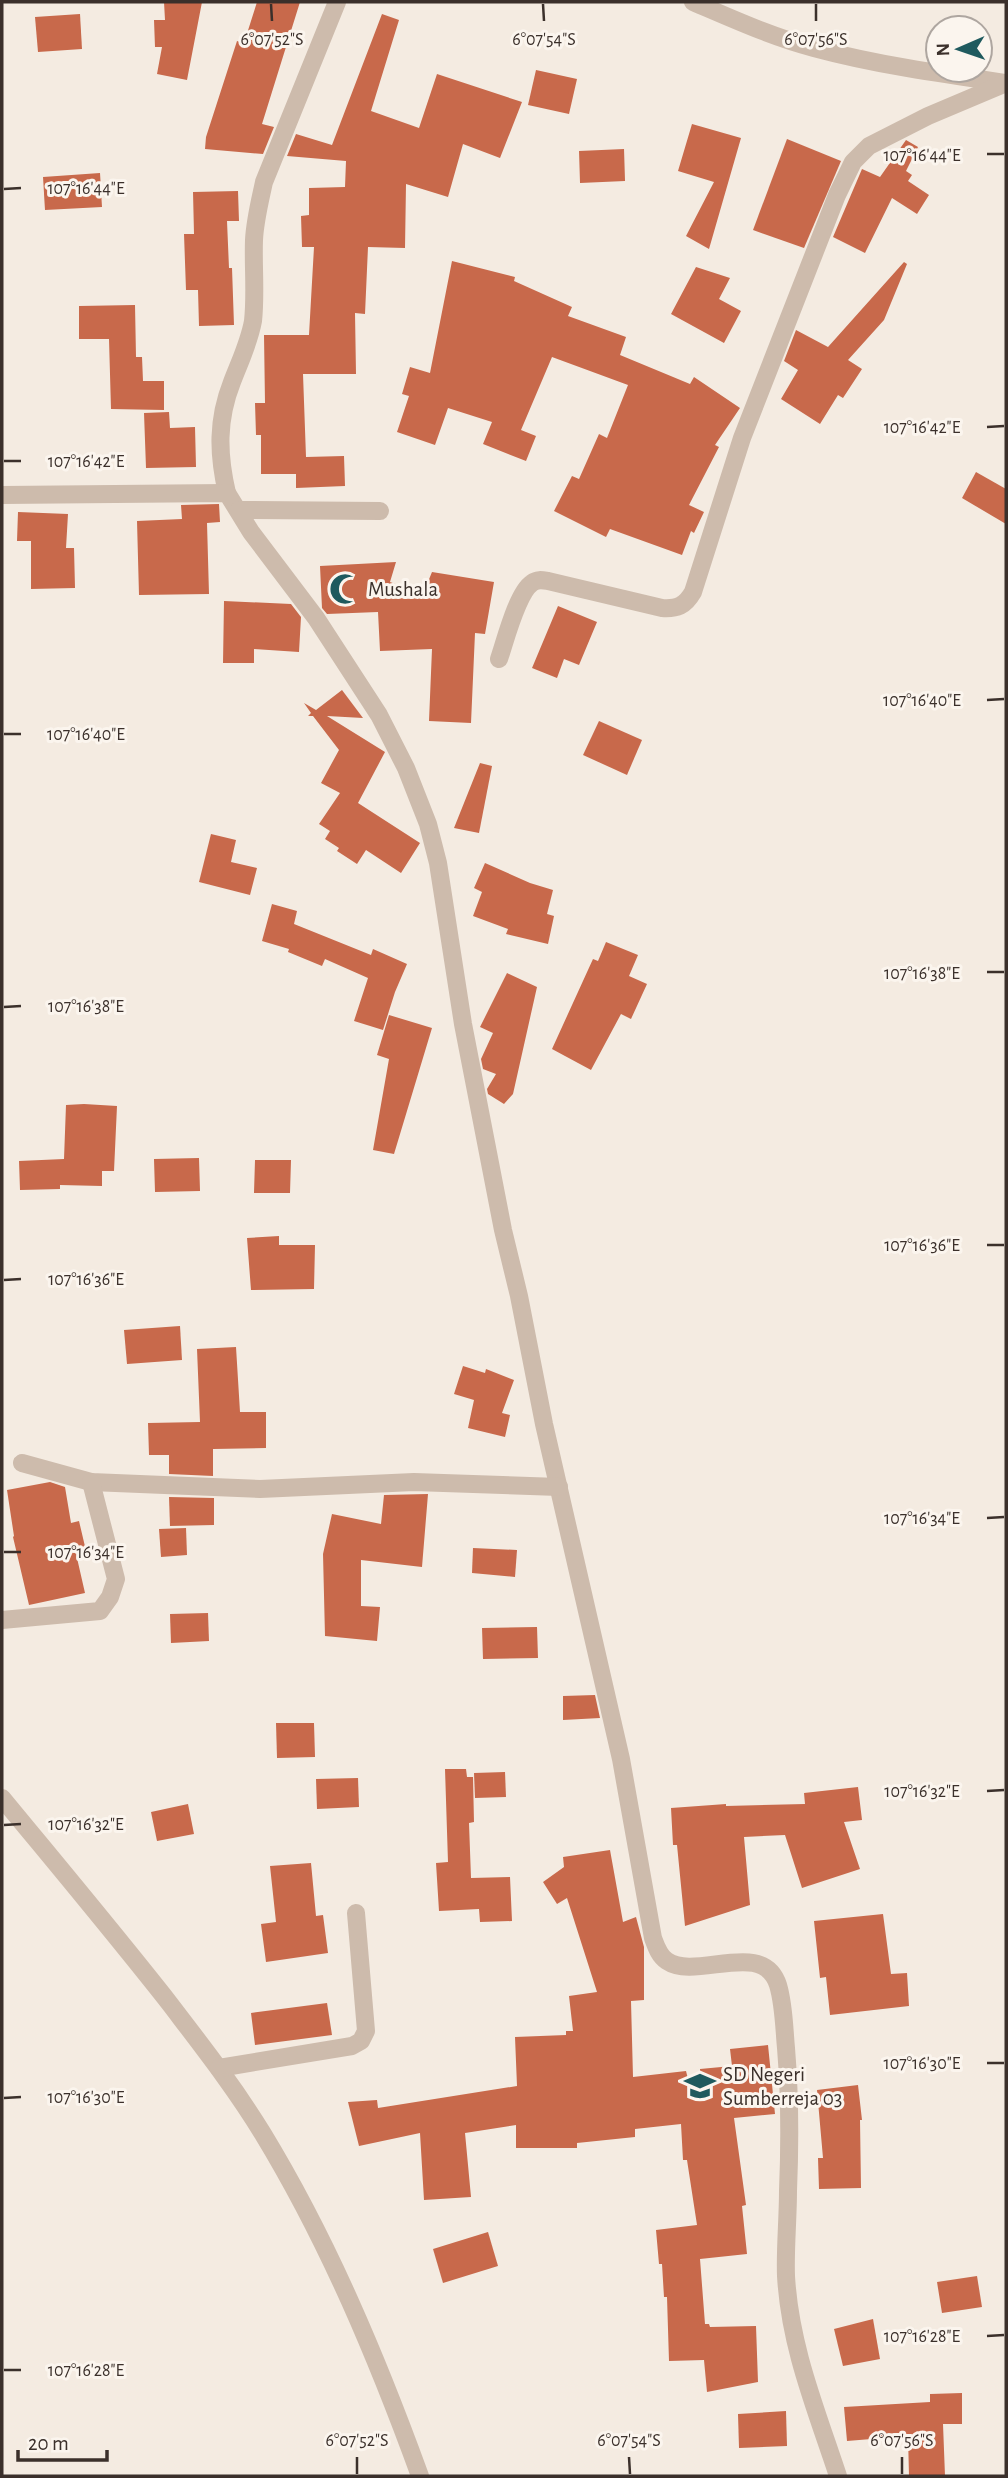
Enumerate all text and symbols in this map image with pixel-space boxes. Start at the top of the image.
north arrow [924,14,994,84]
text: 6°07'52"S [241,31,303,49]
text: 6°07'54"S [512,31,576,49]
text: 6°07'56"S [784,31,848,49]
text: N [934,43,953,56]
text: 107°16'44"E [883,147,961,165]
text: 107°16'44"E [47,180,125,198]
text: 107°16'42"E [884,419,961,437]
text: 107°16'42"E [48,453,125,471]
mosque icon: Mushala [328,572,362,606]
place label: Mushala [368,579,438,600]
text: 107°16'40"E [883,692,961,710]
text: 107°16'40"E [47,726,125,744]
text: 107°16'38"E [884,965,960,983]
text: 107°16'38"E [48,998,124,1016]
text: 107°16'36"E [884,1237,960,1255]
text: 107°16'36"E [48,1271,124,1289]
text: 107°16'34"E [884,1510,960,1528]
text: 107°16'34"E [48,1544,124,1562]
text: 107°16'32"E [884,1783,960,1801]
text: 107°16'32"E [48,1816,124,1834]
text: 107°16'30"E [884,2055,961,2073]
place label: SD Negeri Sumberreja 03 [723,2064,842,2109]
school or university icon: SD Negeri Sumberreja 03 [683,2069,717,2103]
text: 107°16'30"E [48,2089,125,2107]
text: 107°16'28"E [884,2328,961,2346]
text: 107°16'28"E [48,2362,125,2380]
scale bar [18,2418,107,2462]
text: 6°07'52"S [326,2432,388,2450]
text: 6°07'54"S [597,2432,661,2450]
text: 6°07'56"S [870,2432,934,2450]
text: 20 m [28,2433,69,2454]

